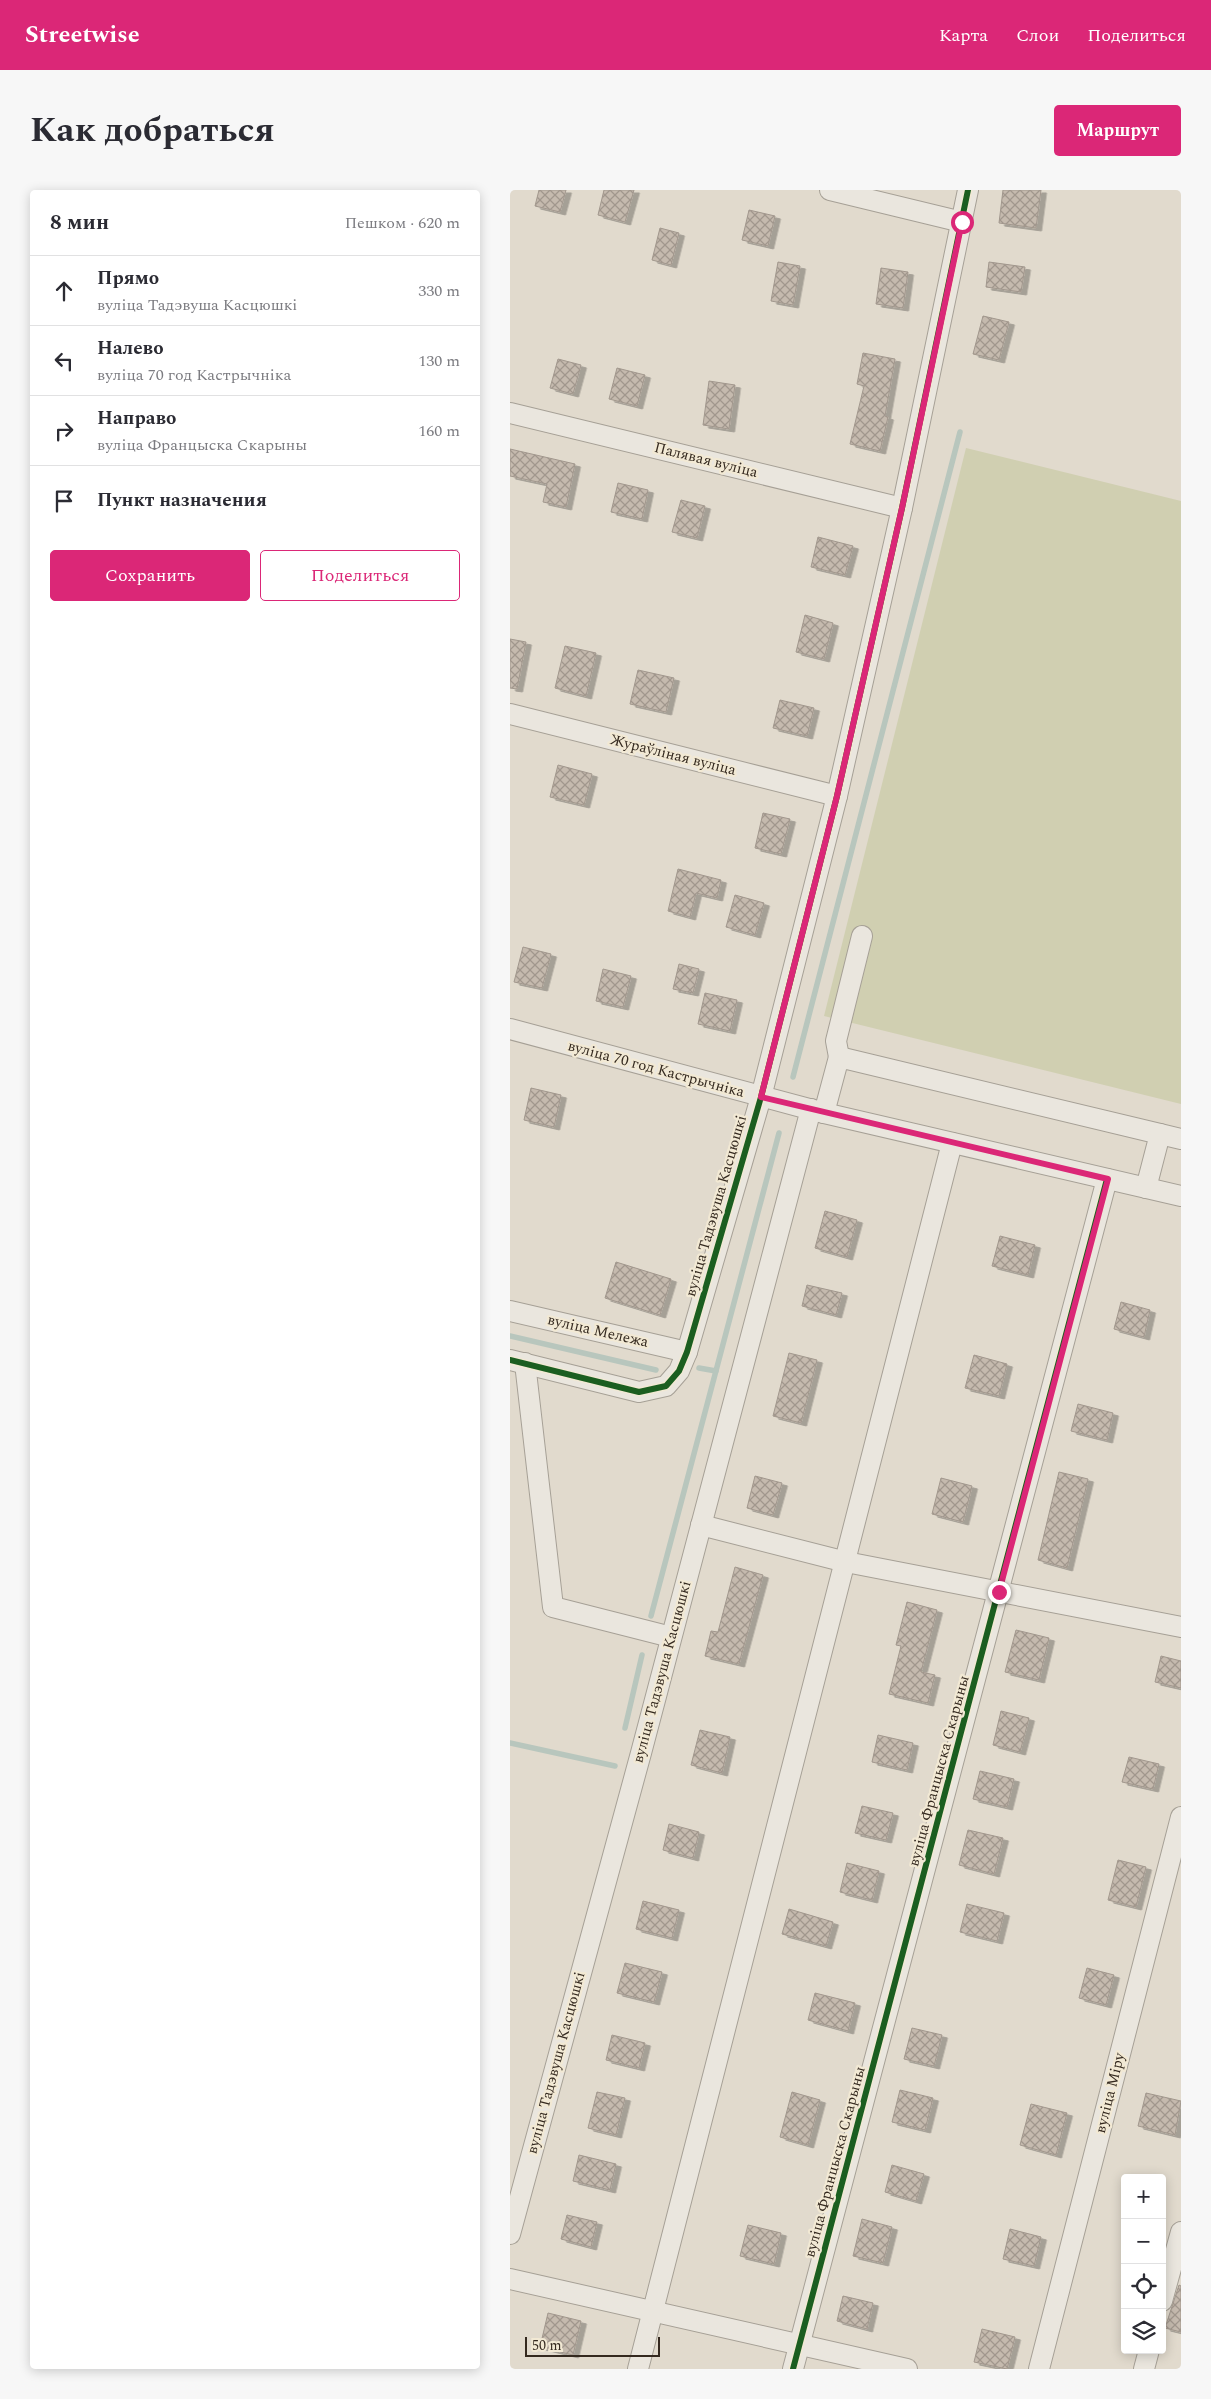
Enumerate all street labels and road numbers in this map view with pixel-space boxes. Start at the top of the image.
street label: Палявая вуліца [652,436,761,484]
street label: Жураўліная вуліца [607,728,739,782]
street label: вуліца 70 год Кастрычніка [565,1034,748,1104]
street label: вуліца Тадэвуша Касцюшкі [679,1113,753,1299]
street label: вуліца Мележа [545,1308,651,1354]
street label: вуліца Тадэвуша Касцюшкі [627,1578,697,1766]
street label: вуліца Францыска Скарыны [902,1673,976,1869]
street label: вуліца Тадэвуша Касцюшкі [521,1969,591,2157]
street label: вуліца Міру [1089,2050,1131,2136]
street label: вуліца Францыска Скарыны [798,2064,872,2260]

